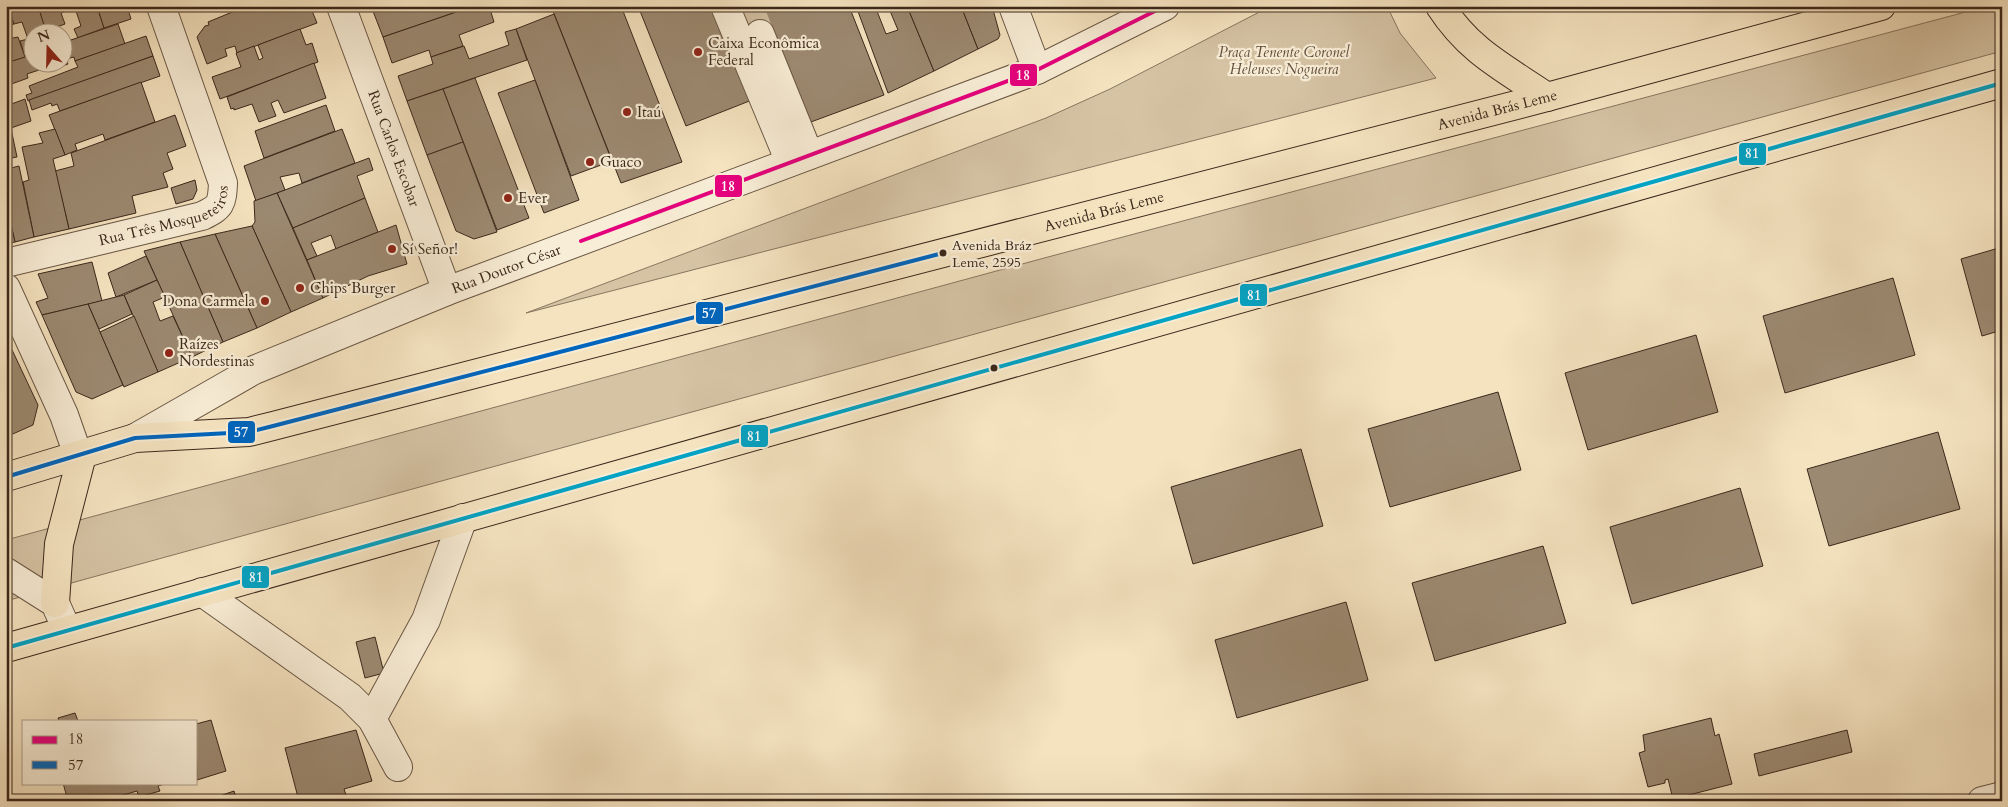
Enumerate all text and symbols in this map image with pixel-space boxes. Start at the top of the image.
north arrow [22,22,72,72]
text: N [35,25,53,47]
place label: Caixa Econômica Federal [708,33,820,70]
park label: Praça Tenente Coronel Heleuses Nogueira [1219,42,1350,79]
marker: Caixa Econômica Federal [692,46,704,58]
line badge: 18 [1009,63,1038,87]
text: 18 [1016,66,1030,85]
street label: Avenida Brás Leme [1435,85,1559,135]
street label: Rua Carlos Escobar [363,87,425,210]
place label: Itaú [637,102,662,122]
marker: Itaú [621,106,633,118]
line badge: 81 [1738,142,1767,166]
text: 81 [1745,144,1759,163]
place label: Guaco [600,152,642,172]
marker: Guaco [584,156,596,168]
line badge: 18 [714,174,743,198]
text: 18 [721,177,735,196]
street label: Rua Três Mosqueteiros [97,185,233,250]
street label: Avenida Brás Leme [1042,186,1166,236]
place label: Ever [518,188,548,208]
marker: Ever [502,192,514,204]
place label: Avenida Bráz Leme, 2595 [952,236,1032,272]
place label: Sí Señor! [402,239,458,259]
street label: Rua Doutor César [449,239,564,298]
marker: Sí Señor! [386,243,398,255]
marker: Avenida Bráz Leme, 2595 [938,248,948,258]
place label: Chips Burger [310,278,396,298]
marker: Chips Burger [294,282,306,294]
line badge: 81 [1239,283,1268,307]
text: 81 [1247,286,1261,305]
place label: Dona Carmela [162,291,256,311]
marker: Dona Carmela [259,295,271,307]
line badge: 57 [695,301,724,325]
text: 57 [702,304,716,323]
place label: Raízes Nordestinas [179,334,254,371]
marker: Raízes Nordestinas [163,347,175,359]
unlabelled marker [989,363,999,373]
line badge: 57 [227,420,256,444]
text: 57 [234,423,248,442]
line badge: 81 [740,424,769,448]
text: 81 [747,427,761,446]
line badge: 81 [241,565,270,589]
text: 81 [249,568,263,587]
legend [22,720,198,784]
text: 18 [68,729,83,749]
text: 57 [68,755,84,775]

